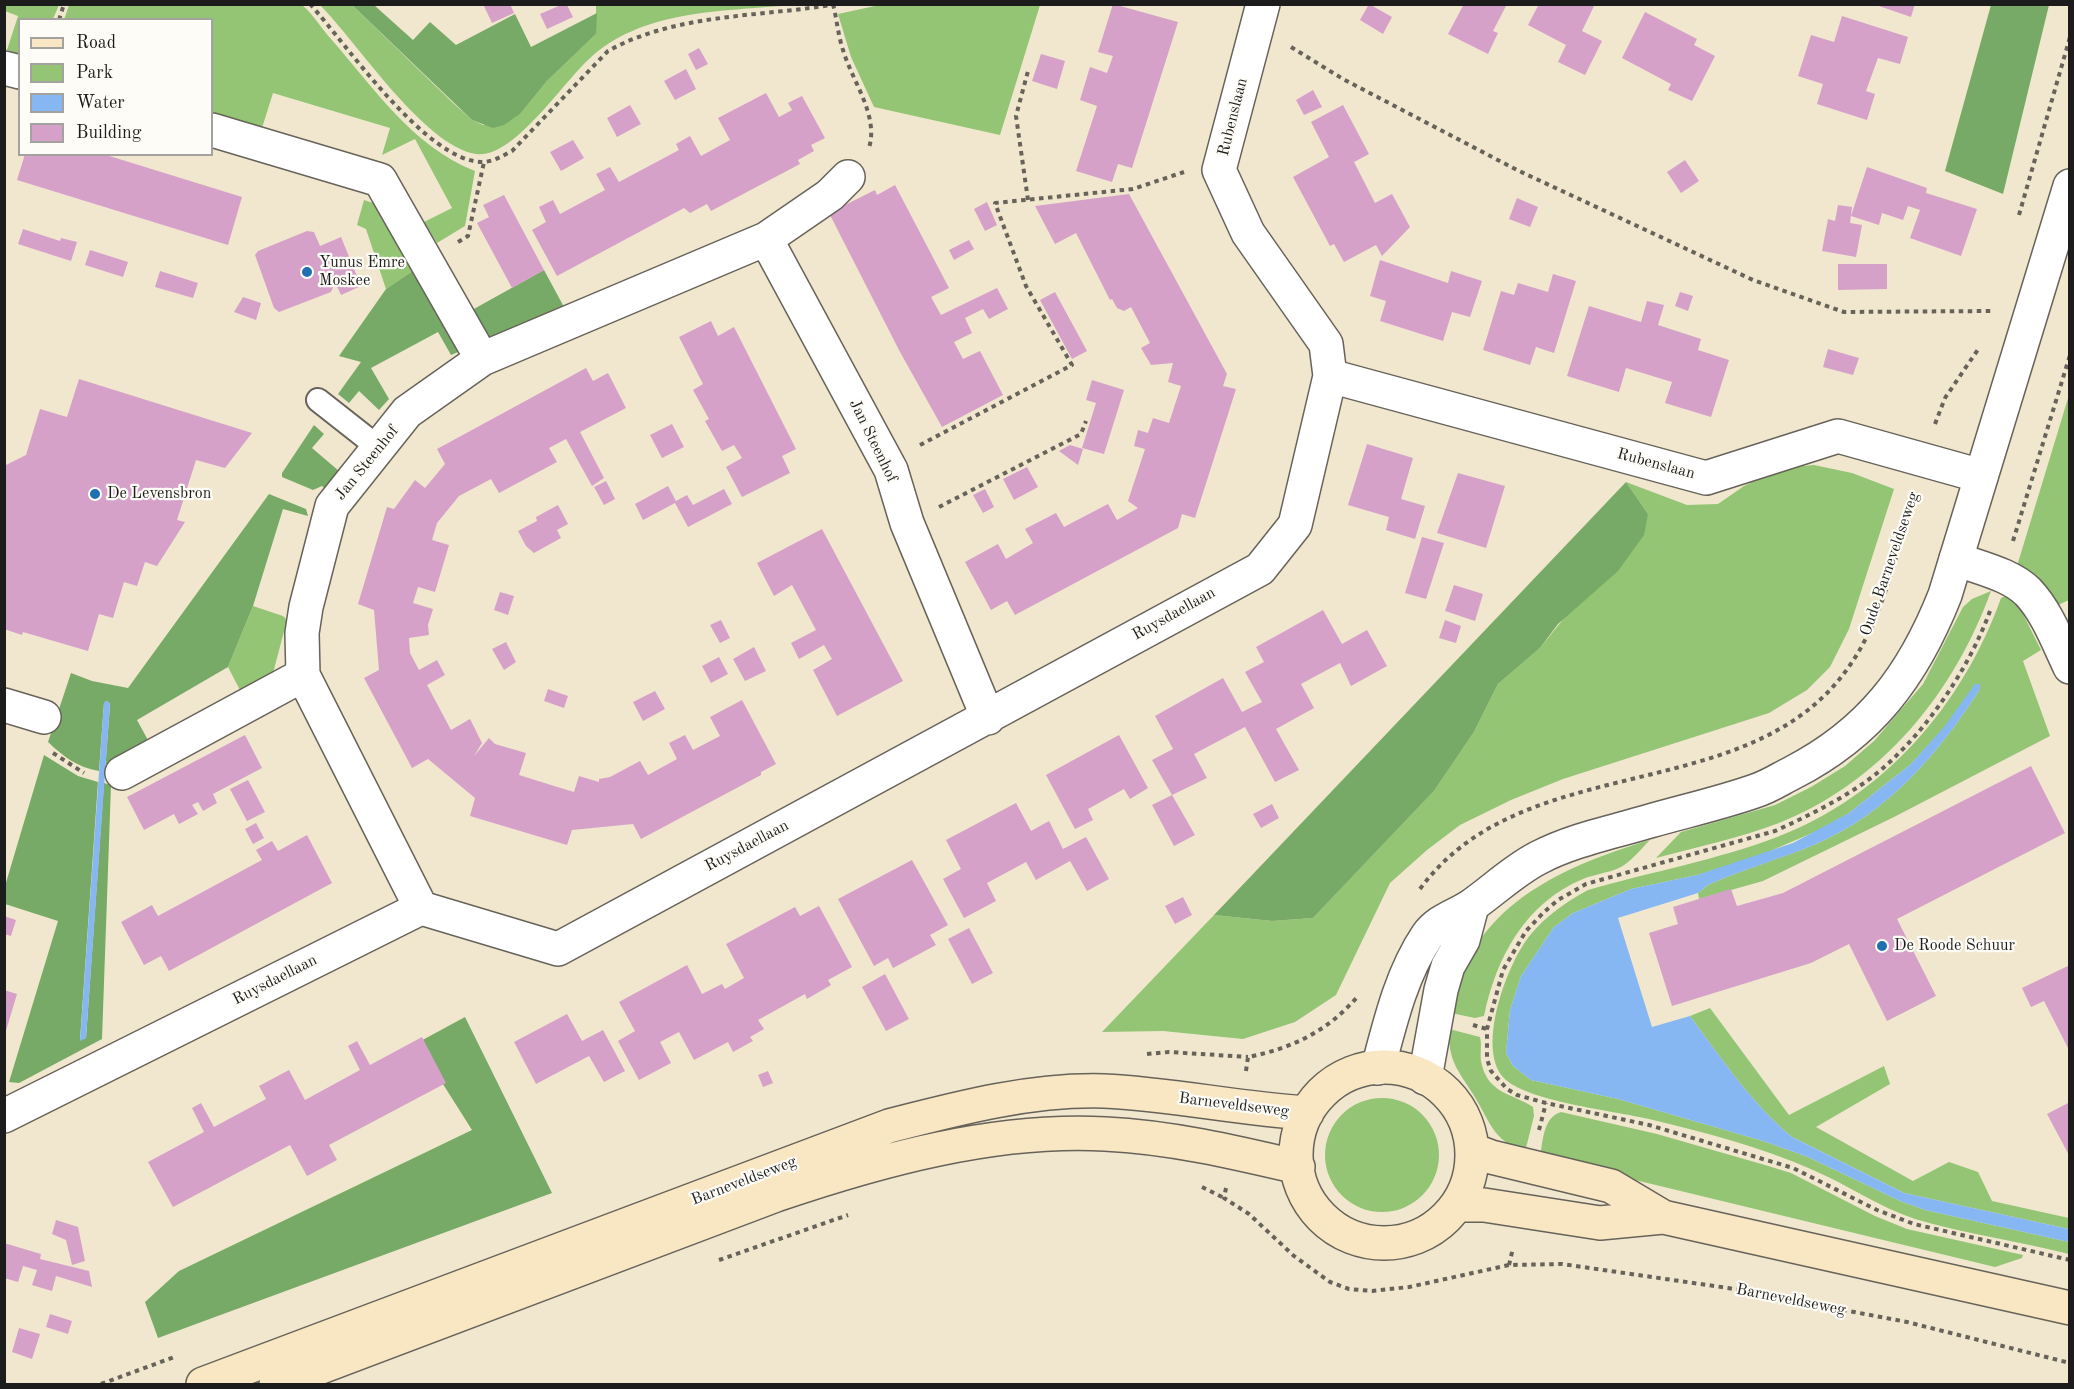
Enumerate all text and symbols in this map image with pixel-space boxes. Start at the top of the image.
legend [18,18,213,156]
text: Road [76,34,116,52]
text: Park [76,64,113,82]
street label: Rubenslaan [1214,76,1252,158]
text: Water [76,94,125,112]
text: Building [76,124,141,142]
place label: Yunus Emre Moskee [319,253,405,291]
marker: Yunus Emre Moskee [300,265,314,279]
street label: Jan Steenhof [845,396,901,486]
street label: Jan Steenhof [331,422,403,504]
street label: Rubenslaan [1615,444,1697,484]
place label: De Levensbron [107,484,211,504]
marker: De Levensbron [88,487,102,501]
street label: Oude Barneveldseweg [1856,489,1924,639]
street label: Ruysdaellaan [1129,583,1219,645]
street label: Ruysdaellaan [702,816,792,876]
place label: De Roode Schuur [1894,936,2015,956]
marker: De Roode Schuur [1875,939,1889,953]
street label: Ruysdaellaan [230,951,320,1009]
street label: Barneveldseweg [1178,1089,1290,1121]
street label: Barneveldseweg [689,1152,799,1210]
street label: Barneveldseweg [1735,1280,1847,1320]

